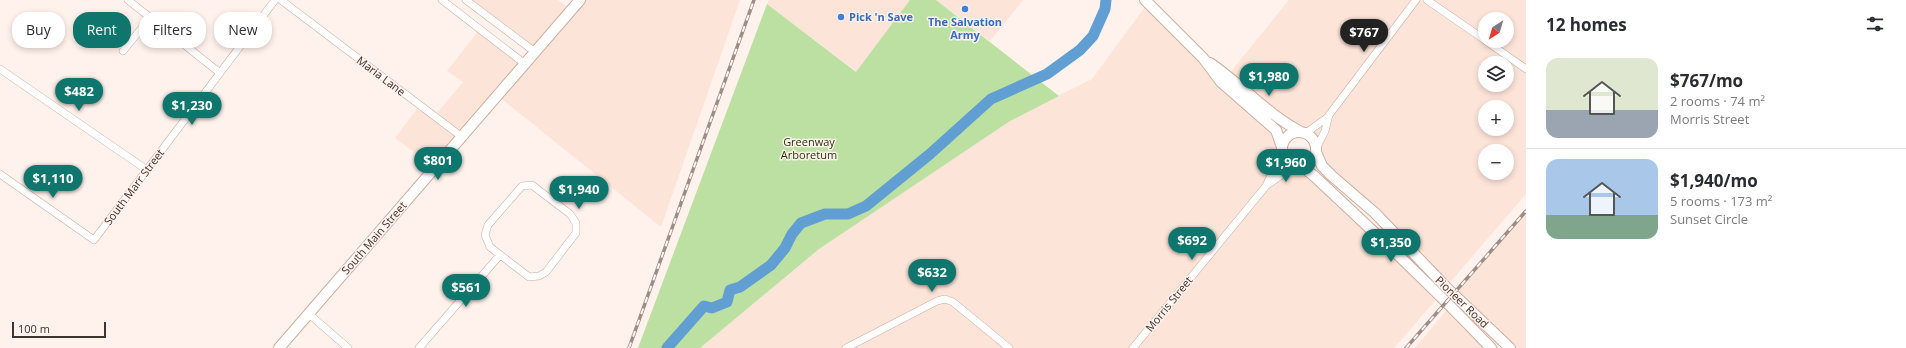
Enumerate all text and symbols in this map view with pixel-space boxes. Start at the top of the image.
marker: The Salvation Army [960,4,970,14]
place label: Pick 'n Save [849,9,914,24]
chip: Buy [12,12,65,48]
chip: Rent [73,12,131,48]
chip: Filters [139,12,206,48]
chip: New [214,12,272,48]
marker: Pick 'n Save [836,12,846,22]
north arrow [1478,12,1514,48]
map controls [1478,12,1514,180]
text: 12 homes [1546,13,1627,36]
icon: filters [1864,13,1886,35]
place label: The Salvation Army [928,14,1002,42]
pin: $767 [1340,19,1388,53]
text: $767 [1349,23,1379,41]
street label: Maria Lane [354,52,409,99]
button: layers [1478,56,1514,92]
pin: $1,980 [1236,63,1302,97]
text: $1,980 [1249,67,1289,85]
text: $767/mo [1670,69,1743,92]
icon: home [1578,74,1626,122]
pin: $482 [55,78,103,112]
text: $482 [64,82,94,100]
pin: $1,230 [159,92,225,126]
text: 2 rooms · 74 m² [1670,92,1765,110]
text: $1,230 [172,96,212,114]
button: + [1478,100,1514,136]
text: Morris Street [1670,110,1749,128]
park label: Greenway Arboretum [781,134,837,162]
button: − [1478,144,1514,180]
street label: South Marr Street [100,146,167,228]
pin: $801 [414,147,462,181]
pin: $1,960 [1253,149,1319,183]
text: $801 [423,151,453,169]
text: $1,960 [1266,153,1306,171]
pin: $1,110 [20,165,86,199]
text: $1,110 [33,169,73,187]
text: $1,940/mo [1670,169,1758,192]
icon: home [1578,175,1626,223]
pin: $1,940 [546,176,612,210]
text: $1,940 [559,180,599,198]
text: 5 rooms · 173 m² [1670,192,1772,210]
street label: South Main Street [338,198,410,277]
text: Sunset Circle [1670,210,1748,228]
pin: $692 [1168,227,1216,261]
pin: $1,350 [1358,229,1424,263]
text: $692 [1177,231,1207,249]
text: $1,350 [1371,233,1411,251]
pin: $632 [908,259,956,293]
text: $632 [917,263,947,281]
street label: Pioneer Road [1432,272,1492,331]
street label: Morris Street [1142,273,1196,334]
pin: $561 [442,274,490,308]
text: $561 [451,278,481,296]
scale bar [12,320,106,339]
text: 100 m [18,321,50,336]

